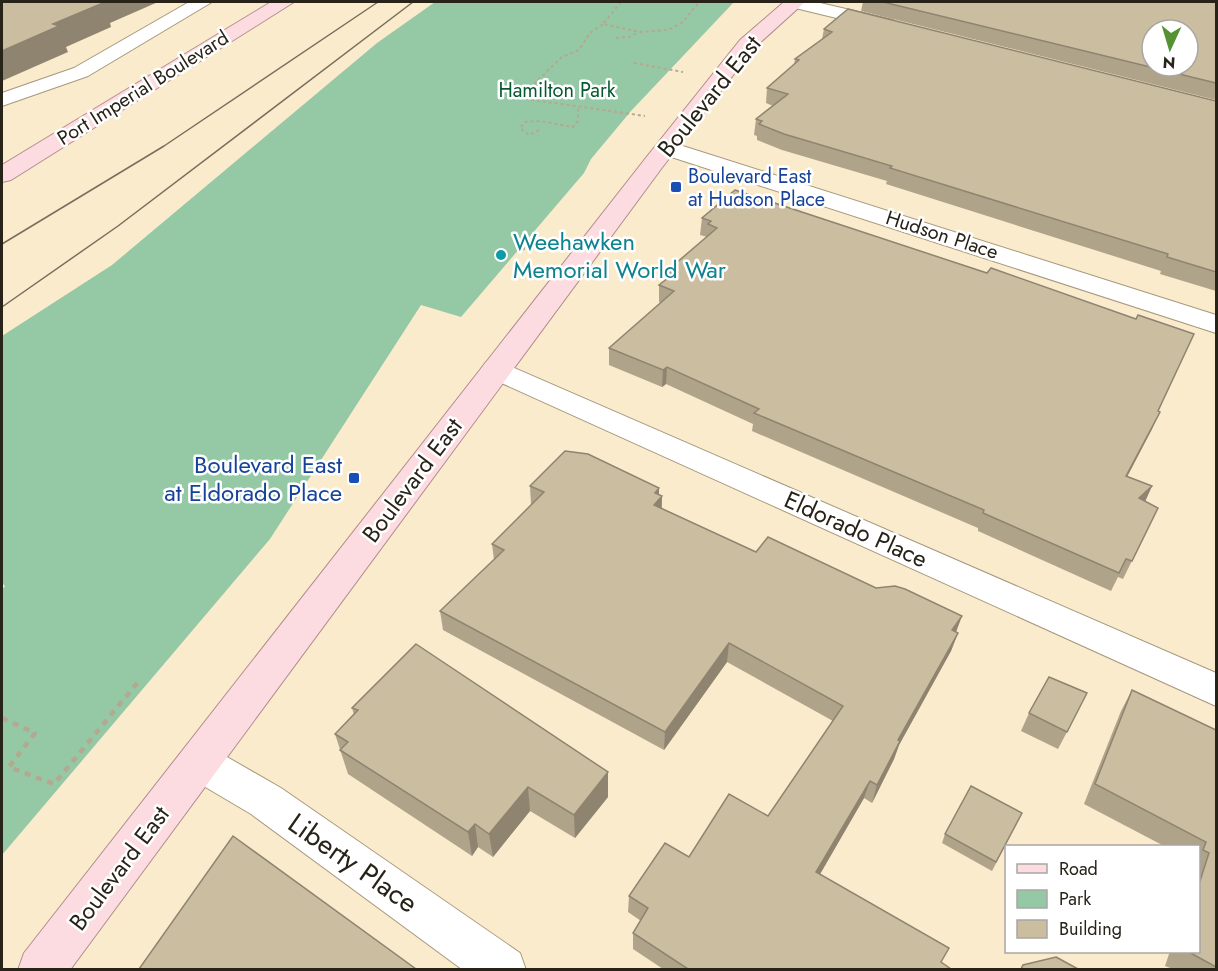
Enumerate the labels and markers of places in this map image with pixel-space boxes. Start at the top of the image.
place label: Boulevard East at Hudson Place [688,162,825,214]
marker: Boulevard East at Hudson Place [669,180,683,194]
place label: Weehawken Memorial World War [513,224,727,287]
marker: Weehawken Memorial World War [494,248,508,262]
place label: Boulevard East at Eldorado Place [164,447,342,510]
marker: Boulevard East at Eldorado Place [347,471,361,485]

